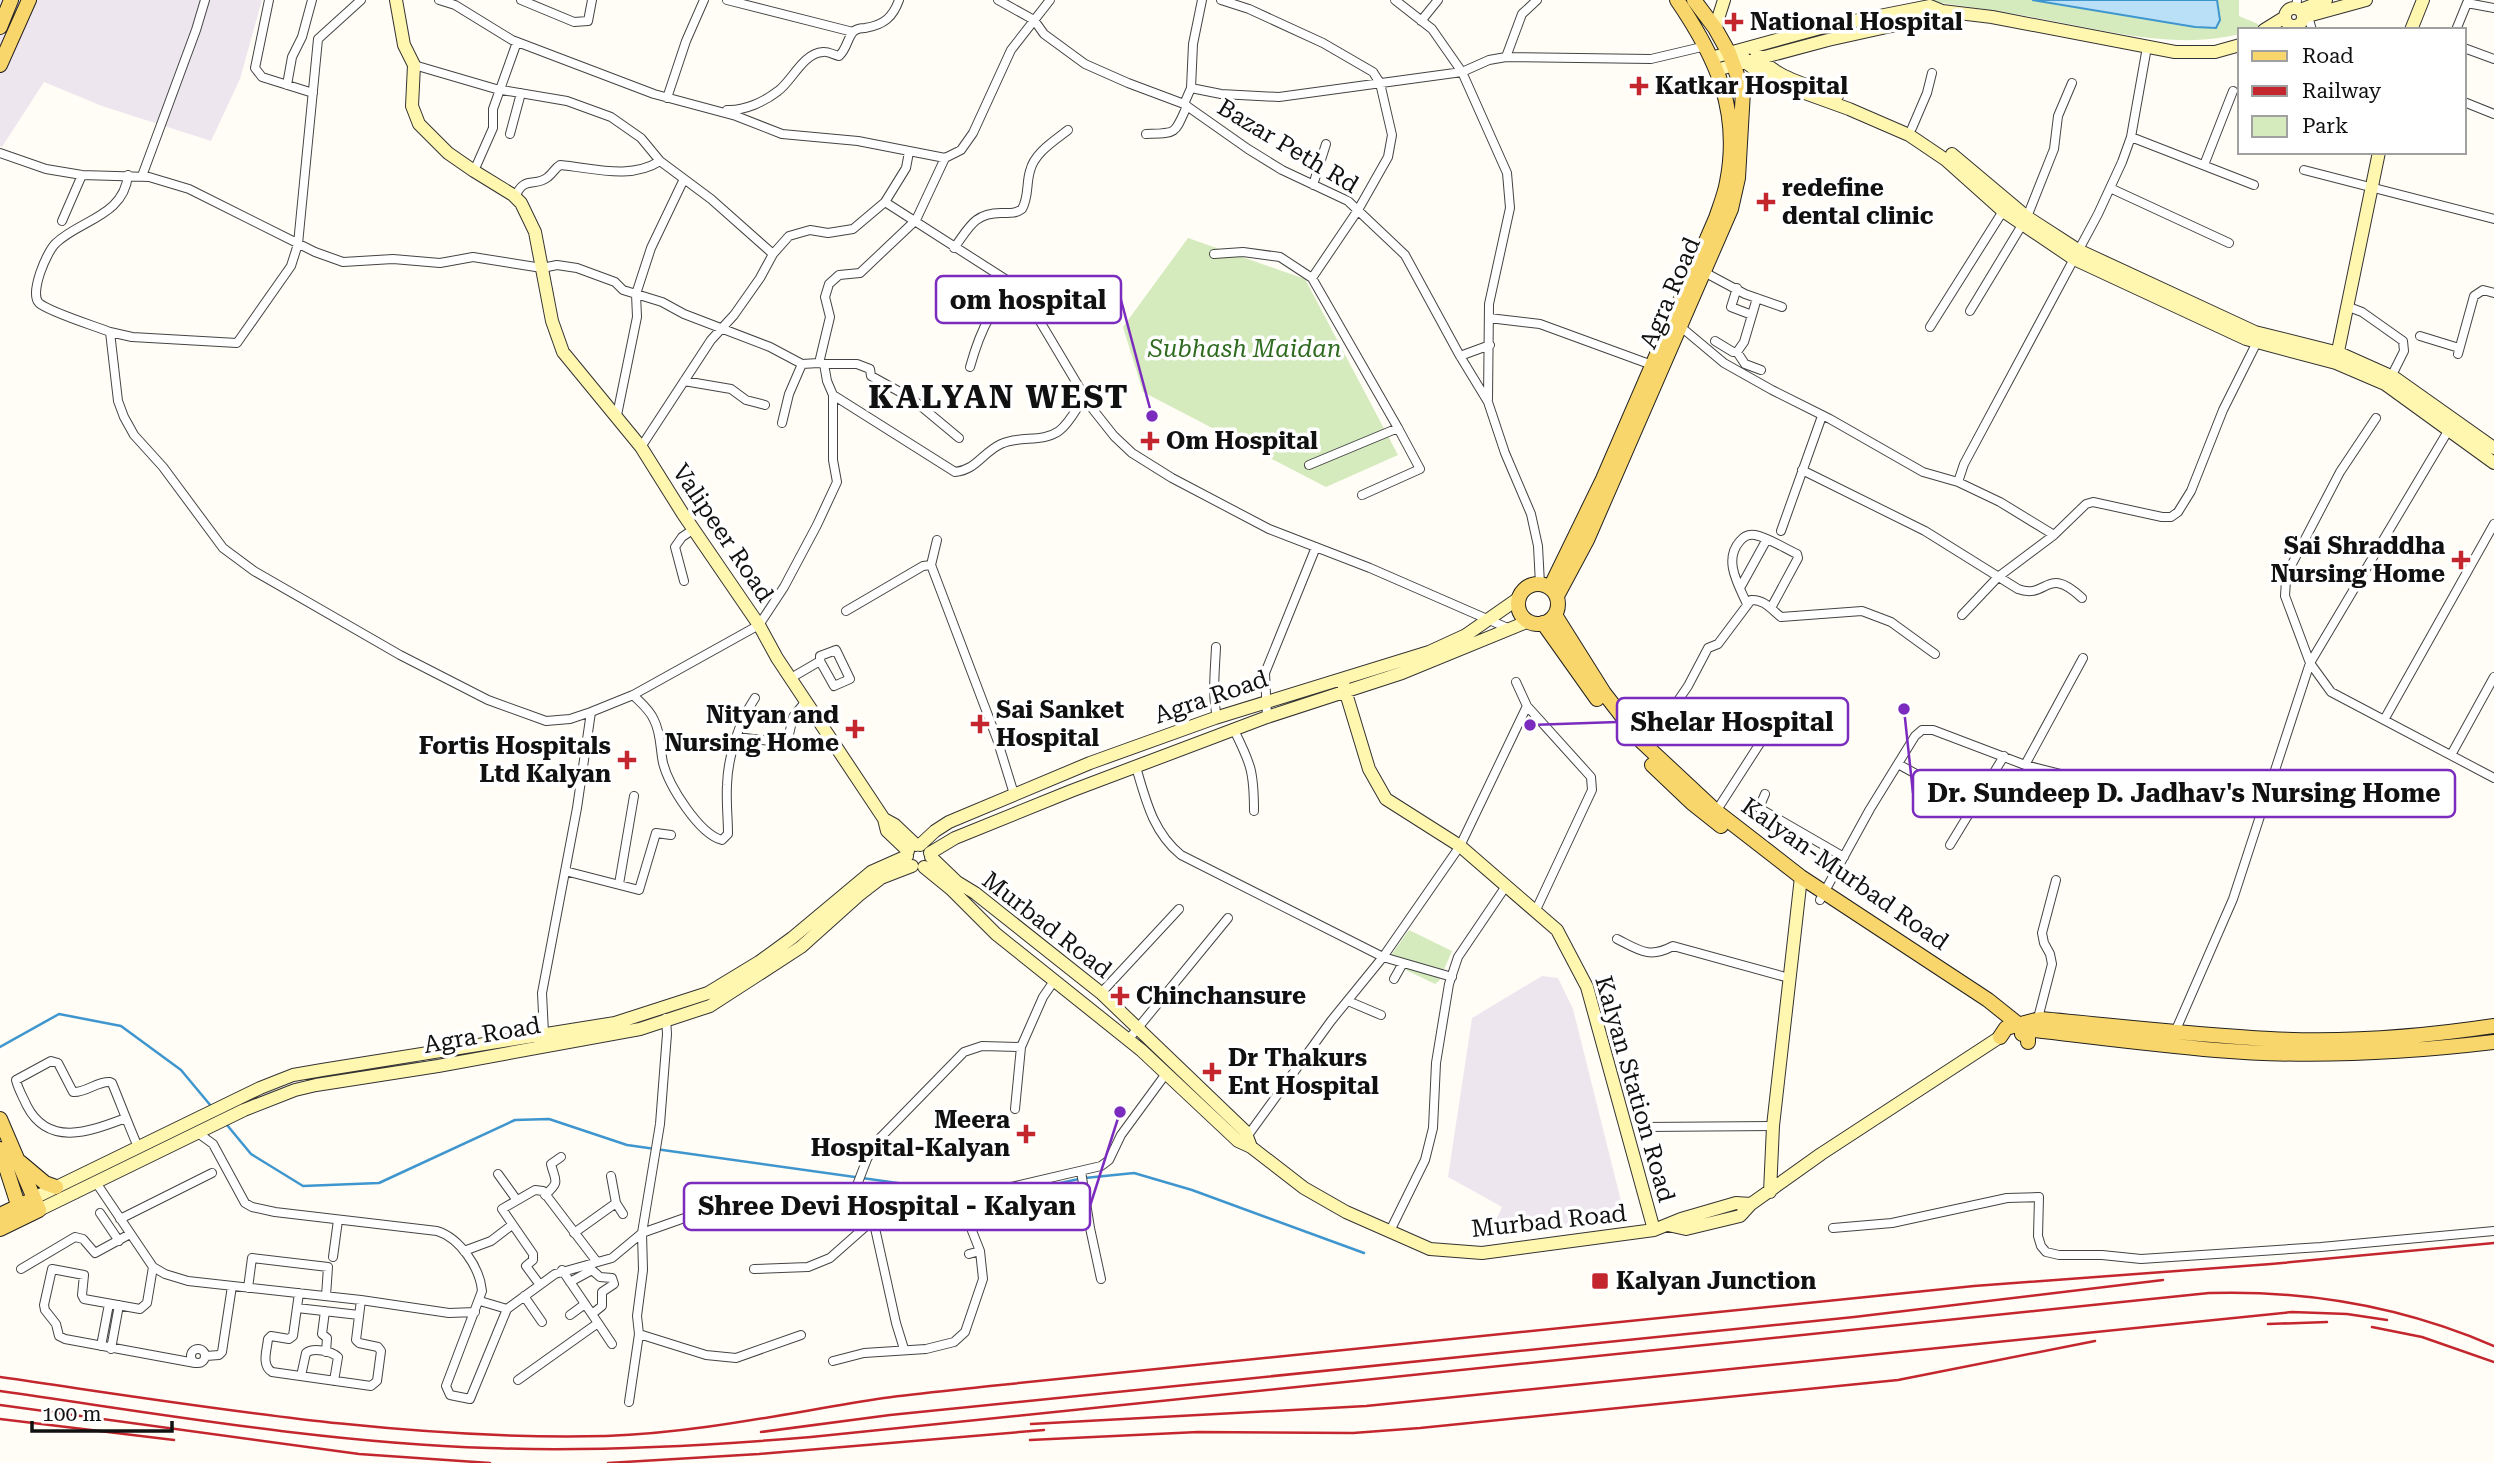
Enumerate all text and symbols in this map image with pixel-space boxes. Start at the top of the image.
place label: National Hospital [1750,8,1963,36]
marker: National Hospital [1724,12,1744,32]
legend [2238,28,2466,154]
text: Road [2302,44,2354,68]
place label: Katkar Hospital [1655,72,1848,100]
marker: Katkar Hospital [1629,76,1649,96]
text: Railway [2302,79,2382,103]
street label: Bazar Peth Rd [1212,93,1364,199]
text: Park [2302,114,2348,138]
place label: redefine dental clinic [1782,174,1934,230]
marker: redefine dental clinic [1756,192,1776,212]
street label: Agra Road [1634,233,1706,353]
callout: om hospital [936,276,1121,323]
text: om hospital [950,285,1107,315]
park label: Subhash Maidan [1147,335,1342,363]
district label: KALYAN WEST [868,378,1130,416]
place label: Om Hospital [1166,427,1318,455]
marker: Om Hospital [1140,431,1160,451]
street label: Valipeer Road [667,459,779,607]
place label: Sai Shraddha Nursing Home [2270,532,2445,588]
marker: Sai Shraddha Nursing Home [2451,550,2471,570]
street label: Agra Road [1151,665,1271,729]
place label: Sai Sanket Hospital [996,696,1124,752]
callout: Shelar Hospital [1617,698,1848,745]
place label: Nityan and Nursing Home [664,701,839,757]
text: Shelar Hospital [1631,707,1834,737]
marker: Sai Sanket Hospital [970,714,990,734]
marker: Nityan and Nursing Home [845,719,865,739]
place label: Fortis Hospitals Ltd Kalyan [419,732,611,788]
marker: Fortis Hospitals Ltd Kalyan [617,750,637,770]
callout: Dr. Sundeep D. Jadhav's Nursing Home [1913,770,2455,817]
text: Dr. Sundeep D. Jadhav's Nursing Home [1927,778,2441,808]
street label: Kalyan-Murbad Road [1736,792,1954,956]
street label: Murbad Road [977,866,1117,984]
street label: Kalyan Station Road [1589,973,1681,1205]
place label: Chinchansure [1136,982,1306,1010]
marker: Chinchansure [1110,986,1130,1006]
street label: Agra Road [421,1011,543,1059]
place label: Dr Thakurs Ent Hospital [1228,1044,1379,1100]
marker: Dr Thakurs Ent Hospital [1202,1062,1222,1082]
place label: Meera Hospital-Kalyan [811,1106,1010,1162]
marker: Meera Hospital-Kalyan [1016,1124,1036,1144]
callout: Shree Devi Hospital - Kalyan [684,1183,1090,1230]
text: Shree Devi Hospital - Kalyan [698,1191,1076,1221]
street label: Murbad Road [1470,1199,1628,1243]
place label: Kalyan Junction [1616,1267,1816,1295]
marker: Kalyan Junction [1590,1271,1610,1291]
scale bar [32,1390,172,1434]
text: 100 m [42,1402,102,1426]

